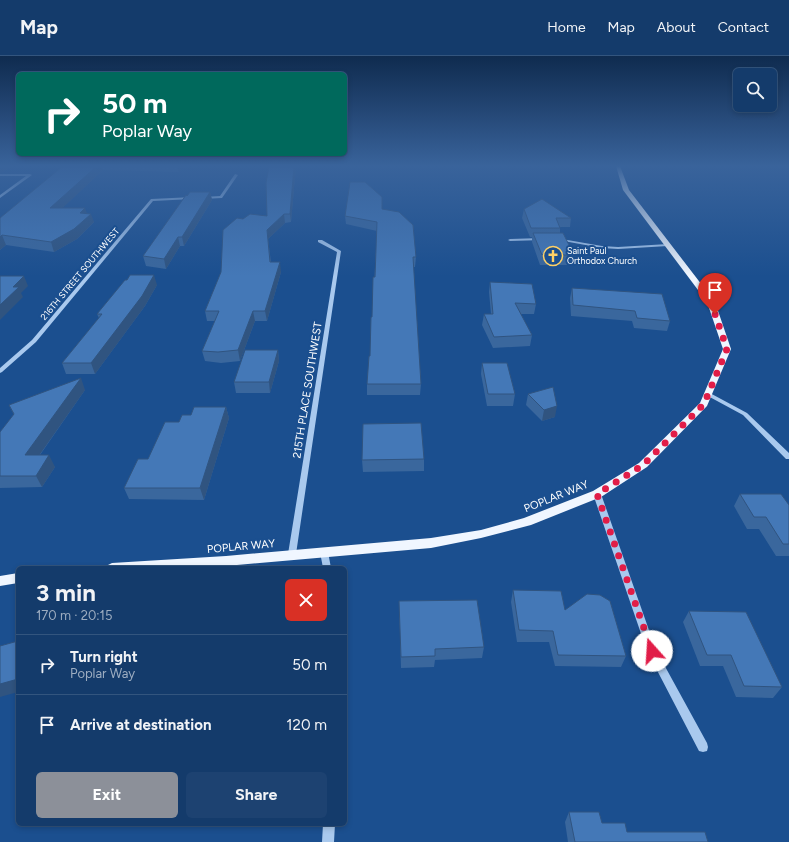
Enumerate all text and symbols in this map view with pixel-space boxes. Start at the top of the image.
text: Map [20,16,58,39]
text: Home [547,19,586,36]
text: Map [608,19,635,36]
text: About [657,19,696,36]
text: Contact [718,19,769,36]
map controls [733,68,777,112]
button: search [733,68,777,112]
text: 50 m [102,86,168,120]
icon: right [36,88,88,140]
text: Poplar Way [102,120,192,142]
street label: 216TH STREET SOUTHWEST [38,225,121,322]
church icon: Saint Paul Orthodox Church [542,245,564,267]
place label: Saint Paul Orthodox Church [567,245,637,266]
pin [698,273,732,314]
icon: arrive [704,279,726,301]
street label: 215TH PLACE SOUTHWEST [290,321,325,459]
street label: POPLAR WAY [522,478,591,515]
street label: POPLAR WAY [206,537,276,556]
text: 3 min [36,578,96,607]
button: close [285,579,327,621]
text: 170 m · 20:15 [36,608,112,623]
position arrow [631,630,673,672]
text: Turn right [70,648,138,666]
icon: right [36,654,58,676]
text: 50 m [292,656,327,674]
text: Poplar Way [70,666,135,681]
icon: arrive [36,714,58,736]
text: Arrive at destination [70,716,211,734]
text: 120 m [286,716,327,734]
button: Exit [36,772,178,818]
button: Share [186,772,327,818]

